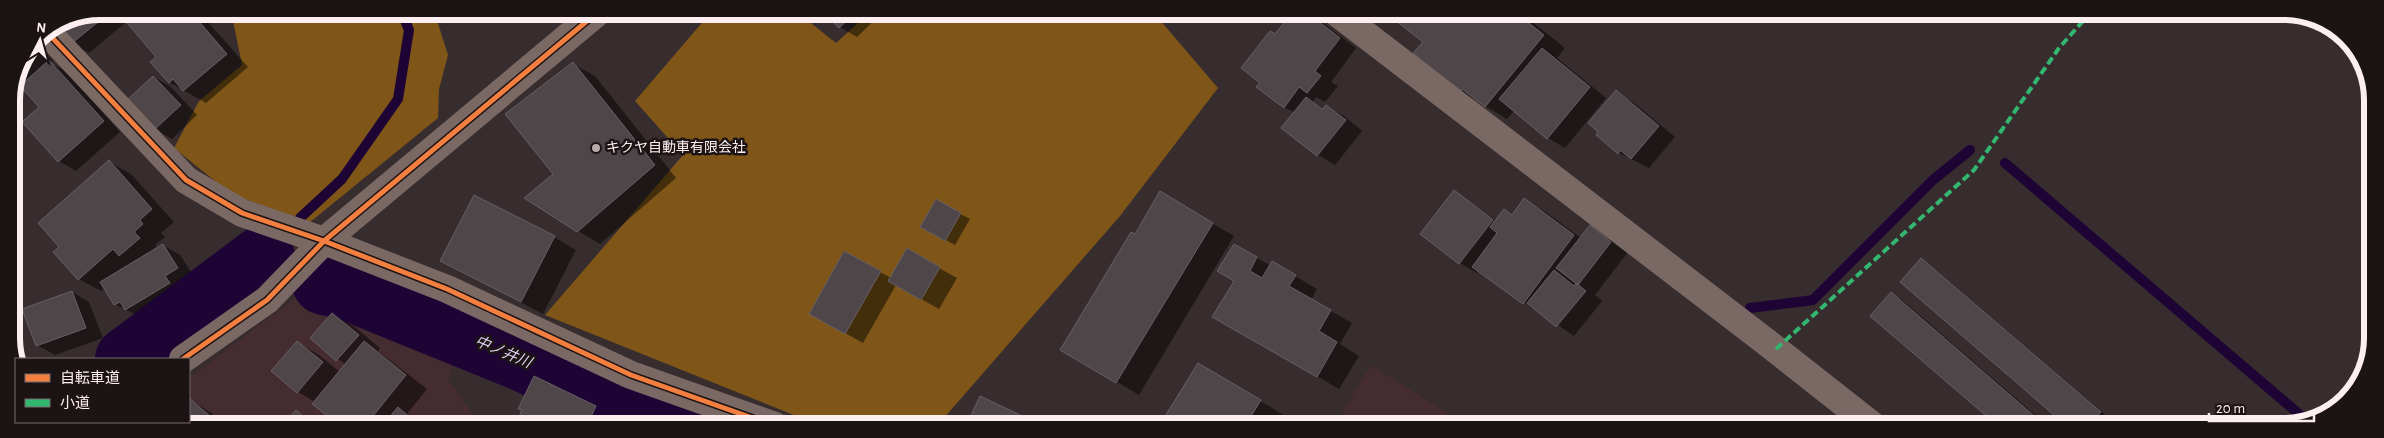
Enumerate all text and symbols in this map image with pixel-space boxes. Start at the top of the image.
north arrow [15,15,65,65]
text: N [36,21,47,36]
place label: キクヤ自動車有限会社 [606,140,746,155]
marker: キクヤ自動車有限会社 [590,142,602,154]
water label: 中ノ井川 [472,332,536,371]
legend [15,358,190,423]
text: 自転車道 [60,370,120,386]
scale bar [2209,390,2314,422]
text: 小道 [60,395,90,411]
text: 20 m [2216,401,2245,416]

